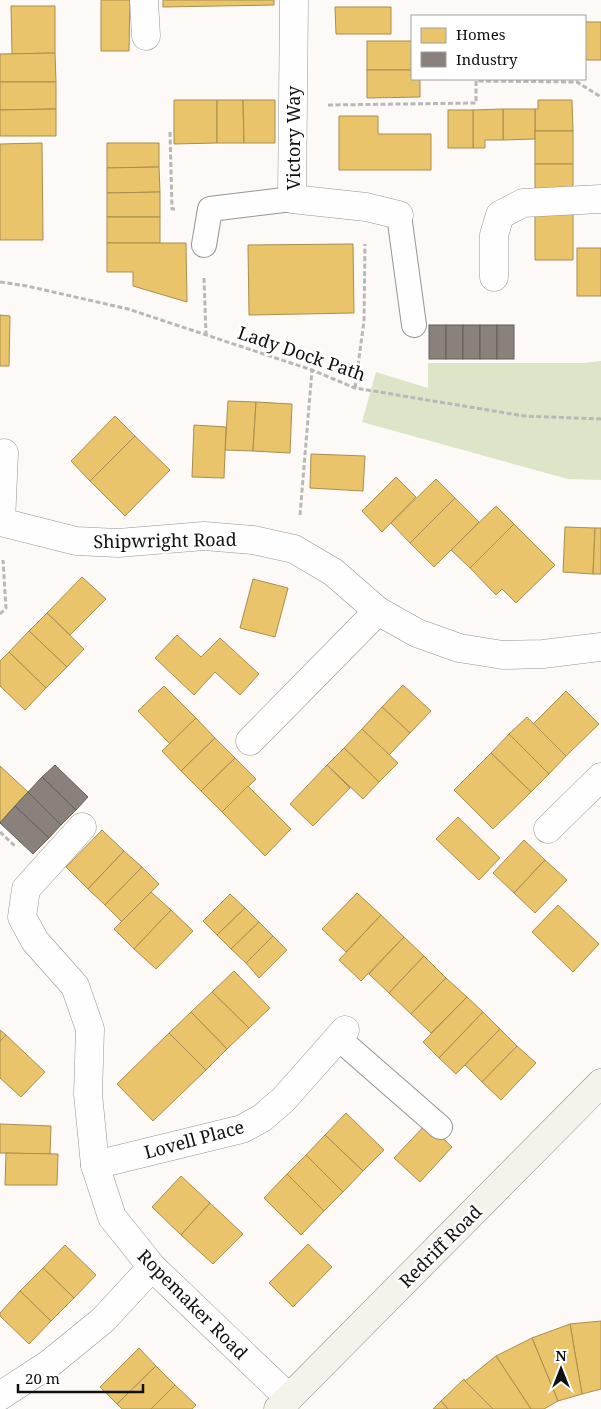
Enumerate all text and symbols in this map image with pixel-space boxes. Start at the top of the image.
legend [411,15,586,80]
text: Homes [456,24,506,44]
text: Industry [456,49,518,69]
street label: Victory Way [281,85,305,190]
street label: Lady Dock Path [235,320,369,386]
street label: Shipwright Road [93,527,237,553]
street label: Lovell Place [141,1114,247,1164]
street label: Redriff Road [393,1199,487,1293]
street label: Ropemaker Road [133,1244,253,1364]
north arrow [536,1344,586,1394]
text: N [555,1346,567,1365]
scale bar [18,1362,142,1394]
text: 20 m [25,1368,60,1388]

